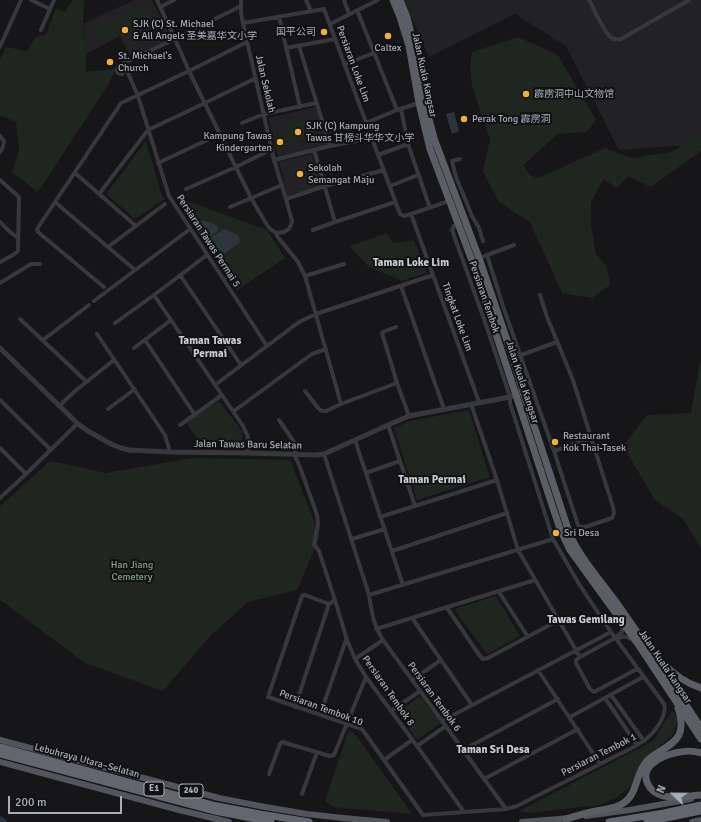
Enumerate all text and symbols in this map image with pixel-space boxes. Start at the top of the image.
place label: SJK (C) St. Michael & All Angels 圣美嘉华文小学 [133,18,257,42]
street label: Persiaran Loke Lim [334,24,372,104]
marker: SJK (C) St. Michael & All Angels 圣美嘉华文小学 [120,25,130,35]
place label: 国平公司 [276,26,316,38]
marker: 国平公司 [319,27,329,37]
marker: Caltex [383,31,393,41]
street label: Jalan Kuala Kangsar [409,31,439,119]
place label: Caltex [375,42,401,54]
place label: St. Michael's Church [118,50,172,74]
street label: Jalan Sekolah [253,54,277,114]
marker: St. Michael's Church [105,57,115,67]
place label: 霹雳洞中山文物馆 [534,88,614,100]
marker: 霹雳洞中山文物馆 [521,89,531,99]
place label: Perak Tong 霹雳洞 [472,113,551,125]
marker: Perak Tong 霹雳洞 [459,114,469,124]
place label: SJK (C) Kampung Tawas 甘榜斗华华文小学 [306,120,414,144]
marker: SJK (C) Kampung Tawas 甘榜斗华华文小学 [293,127,303,137]
place label: Kampung Tawas Kindergarten [204,130,272,154]
marker: Kampung Tawas Kindergarten [275,137,285,147]
place label: Sekolah Semangat Maju [308,162,374,186]
marker: Sekolah Semangat Maju [295,169,305,179]
street label: Persiaran Tawas Permai 5 [174,192,242,290]
district label: Taman Loke Lim [373,256,449,270]
street label: Persiaran Tembok [466,260,502,334]
street label: Tingkat Loke Lim [439,281,475,353]
district label: Taman Tawas Permai [179,334,241,360]
street label: Jalan Kuala Kangsar [503,339,541,425]
place label: Restaurant Kok Thai-Tasek [563,430,626,454]
marker: Restaurant Kok Thai-Tasek [550,437,560,447]
street label: Jalan Tawas Baru Selatan [194,438,302,452]
district label: Taman Permai [398,473,466,487]
place label: Sri Desa [564,527,599,539]
marker: Sri Desa [551,528,561,538]
park label: Han Jiang Cemetery [111,559,153,582]
district label: Tawas Gemilang [547,613,625,627]
street label: Jalan Kuala Kangsar [636,628,694,706]
street label: Persiaran Tembok 8 [359,654,417,728]
street label: Persiaran Tembok 6 [405,660,463,734]
street label: Persiaran Tembok 10 [278,687,364,729]
street label: Persiaran Tembok 1 [559,731,639,779]
street label: Lebuhraya Utara–Selatan [33,741,141,781]
district label: Taman Sri Desa [456,743,530,757]
north arrow [653,774,693,814]
road number: E1 [144,782,164,796]
text: N [654,783,669,795]
road number: 240 [179,784,203,798]
scale bar [10,788,124,814]
text: 200 m [15,795,47,810]

